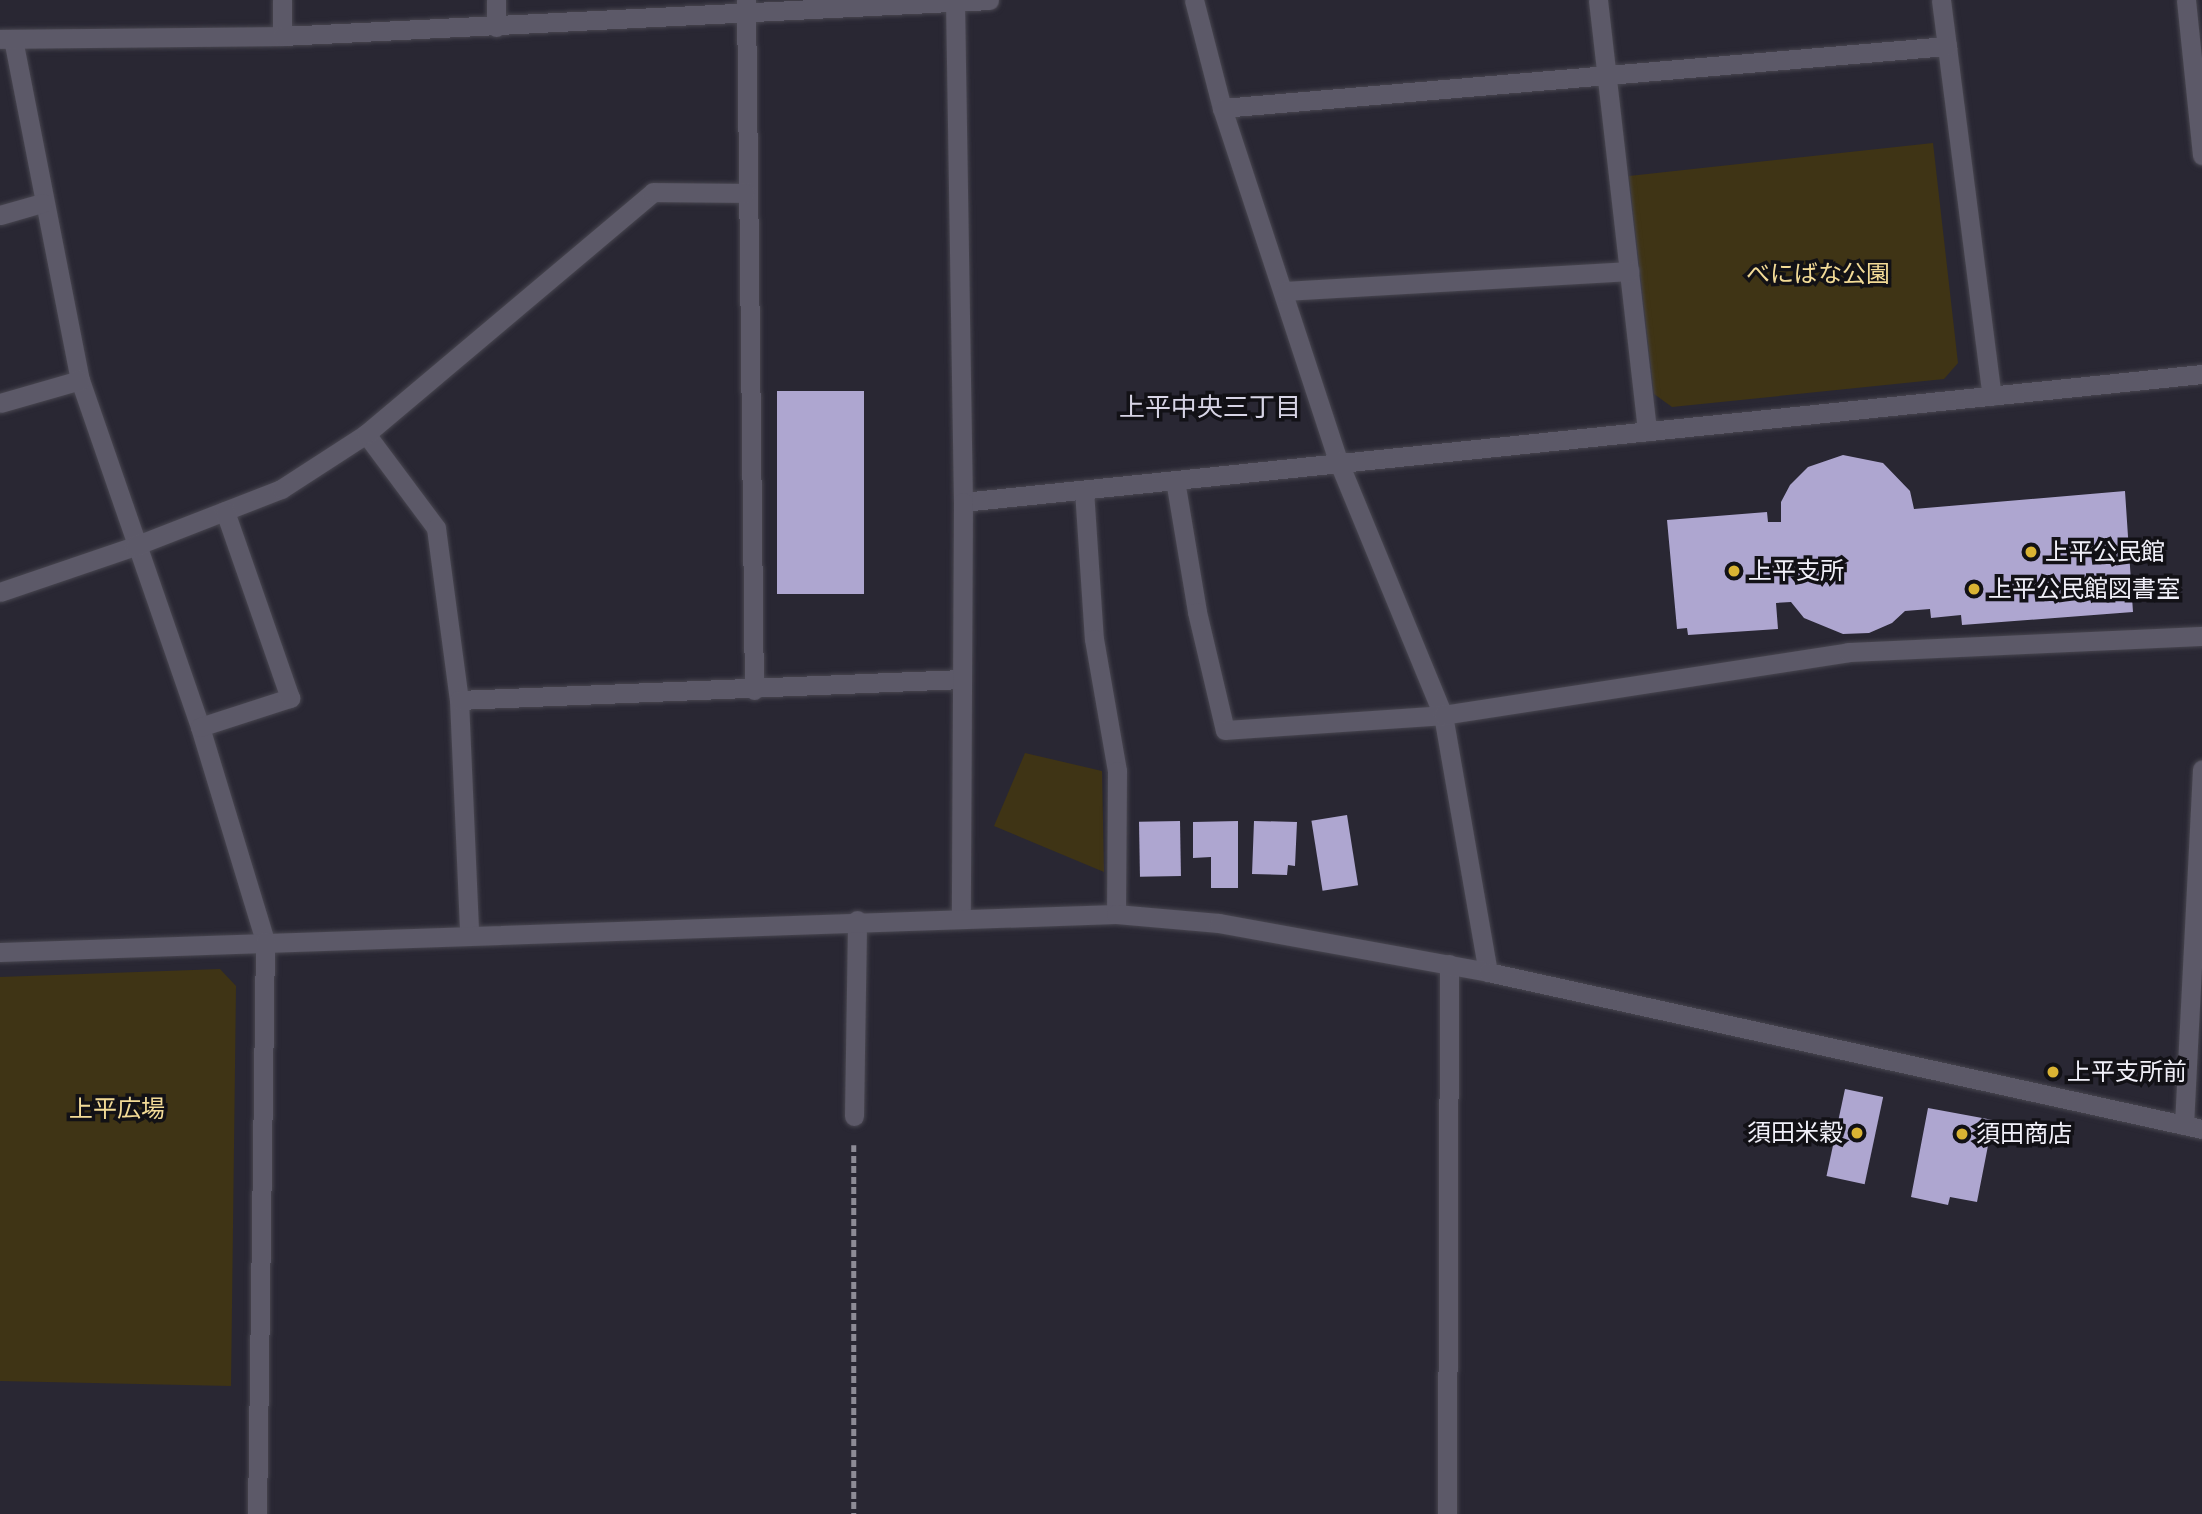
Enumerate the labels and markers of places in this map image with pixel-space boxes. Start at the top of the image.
place label: 上平公民館 [2045,538,2165,566]
marker: 上平公民館 [2023,544,2039,560]
place label: 上平支所 [1748,557,1844,585]
marker: 上平支所 [1726,563,1742,579]
place label: 上平公民館図書室 [1988,575,2180,603]
marker: 上平公民館図書室 [1966,581,1982,597]
place label: 上平支所前 [2067,1058,2187,1086]
marker: 上平支所前 [2045,1064,2061,1080]
place label: 須田米穀 [1747,1119,1843,1147]
place label: 須田商店 [1976,1120,2072,1148]
marker: 須田米穀 [1849,1125,1865,1141]
marker: 須田商店 [1954,1126,1970,1142]

